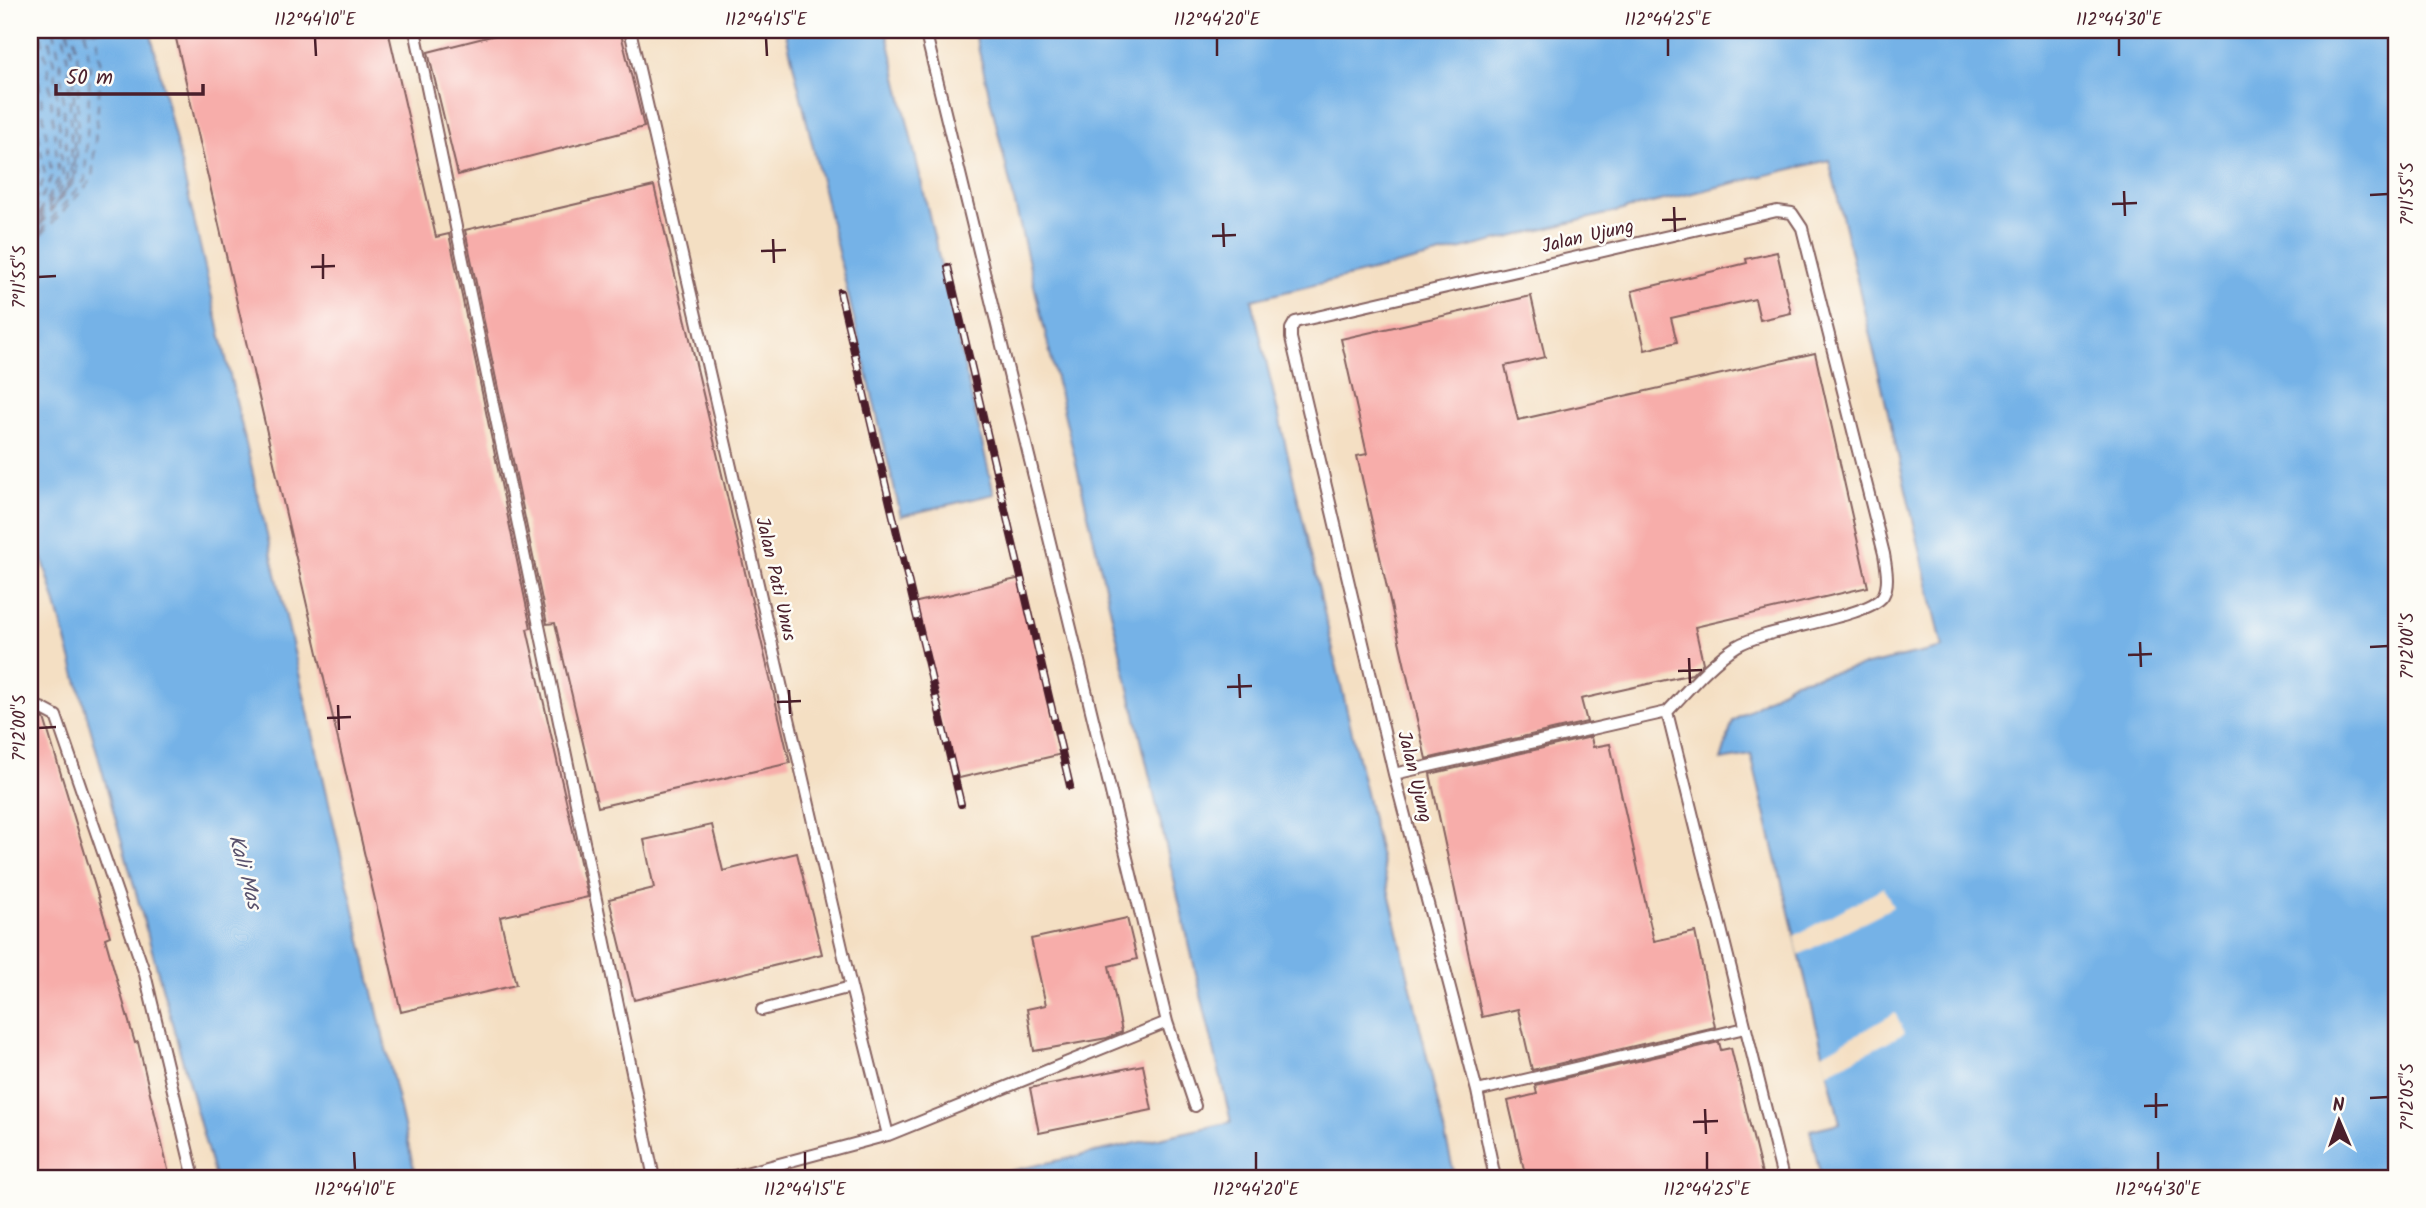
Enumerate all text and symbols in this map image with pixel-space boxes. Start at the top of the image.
text: 112°44'10"E [274,6,356,35]
text: 112°44'15"E [725,6,808,35]
text: 112°44'20"E [1174,6,1261,35]
text: 112°44'25"E [1625,6,1712,35]
text: 112°44'30"E [2076,6,2163,35]
scale bar [56,52,203,96]
text: 50 m [66,62,113,95]
text: 7°11'55"S [2394,162,2423,226]
street label: Jalan Ujung [1539,212,1637,262]
text: 7°11'55"S [6,245,35,309]
street label: Jalan Pati Unus [746,514,804,644]
text: 7°12'00"S [2394,612,2423,679]
text: 7°12'00"S [6,694,35,761]
street label: Jalan Ujung [1388,728,1440,826]
water label: Kali Mas [218,831,270,915]
text: 7°12'05"S [2394,1063,2423,1131]
north arrow [2304,1086,2374,1156]
text: N [2332,1091,2345,1121]
text: 112°44'10"E [314,1176,396,1205]
text: 112°44'15"E [764,1176,847,1205]
text: 112°44'20"E [1213,1176,1300,1205]
text: 112°44'25"E [1664,1176,1751,1205]
text: 112°44'30"E [2115,1176,2202,1205]

